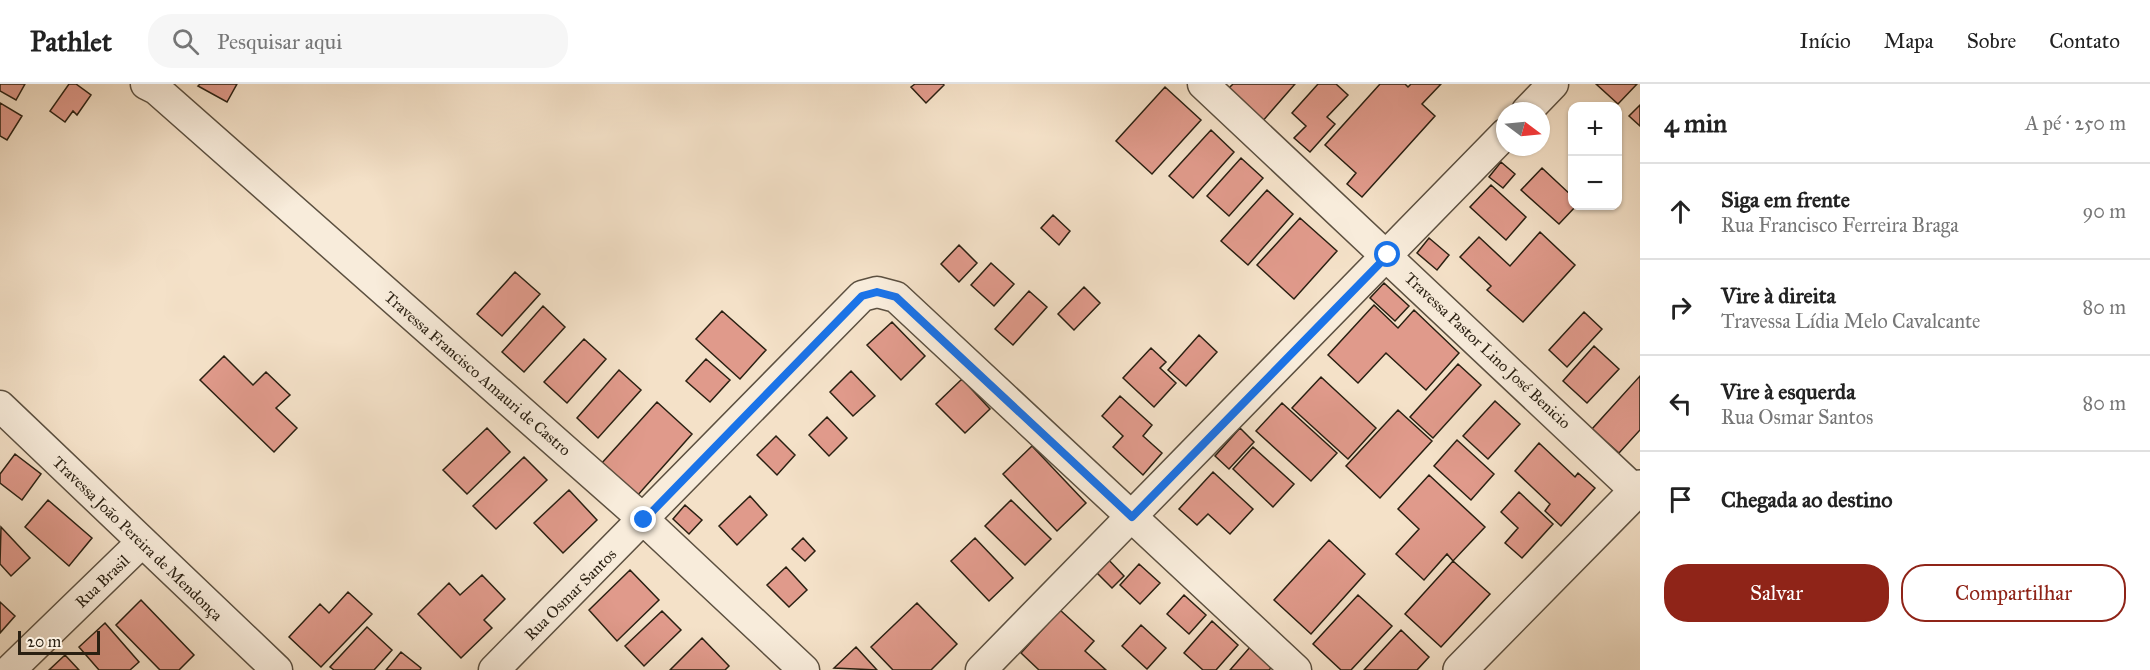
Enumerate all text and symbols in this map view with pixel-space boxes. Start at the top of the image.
search box [148,14,568,68]
text: Pathlet [30,24,112,59]
icon: search [169,25,202,58]
text: Pesquisar aqui [217,28,342,55]
text: Início [1800,28,1851,54]
text: Mapa [1884,28,1934,54]
text: Sobre [1967,28,2016,54]
text: Contato [2049,28,2120,54]
north arrow [1496,102,1550,156]
map controls [1568,102,1622,210]
button: + [1568,102,1622,156]
text: 4 min [1664,107,1727,139]
text: A pé · 250 m [2025,111,2126,135]
button: − [1568,156,1622,210]
text: Siga em frente [1721,186,1850,213]
icon: ahead [1664,195,1697,228]
text: 90 m [2083,199,2126,223]
text: Rua Francisco Ferreira Braga [1721,213,1959,237]
route start [1374,241,1400,267]
street label: Travessa Pastor Lino José Benicio [1400,268,1575,433]
text: Vire à direita [1721,282,1836,309]
street label: Travessa Francisco Amauri de Castro [381,287,575,460]
icon: right [1664,291,1697,324]
text: 80 m [2083,295,2126,319]
text: Travessa Lídia Melo Cavalcante [1721,309,1980,333]
text: Vire à esquerda [1721,378,1855,405]
icon: left [1664,387,1697,420]
text: 80 m [2083,391,2126,415]
text: Rua Osmar Santos [1721,405,1873,429]
street label: Travessa João Pereira de Mendonça [48,452,227,626]
icon: arrive [1664,483,1697,516]
text: Chegada ao destino [1721,486,1892,513]
route end [630,506,656,532]
street label: Rua Osmar Santos [521,544,620,644]
street label: Rua Brasil [71,551,134,612]
button: Salvar [1664,564,1889,622]
button: Compartilhar [1901,564,2126,622]
scale bar [18,628,100,656]
text: 20 m [27,632,61,651]

